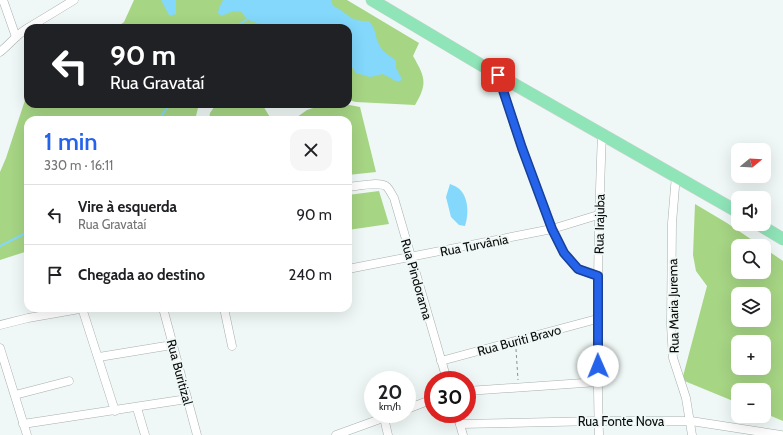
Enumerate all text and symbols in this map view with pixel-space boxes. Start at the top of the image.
text: 90 m [110,38,176,72]
icon: left [44,40,96,92]
pin [481,58,515,92]
icon: arrive [487,64,509,86]
text: Rua Gravataí [110,72,204,94]
text: 1 min [44,127,98,156]
button: close [290,129,332,171]
north arrow [731,143,771,183]
map controls [731,143,771,423]
text: 330 m · 16:11 [44,157,113,173]
button: sound [731,191,771,231]
street label: Rua Irajuba [590,193,609,254]
text: Vire à esquerda [78,198,177,216]
icon: left [44,204,66,226]
text: 90 m [296,206,332,224]
text: Rua Gravataí [78,216,146,232]
street label: Rua Turvânia [439,230,510,259]
street label: Rua Pindorama [398,237,436,322]
button: search [731,239,771,279]
street label: Rua Maria Jurema [664,258,682,353]
icon: arrive [44,264,66,286]
text: Chegada ao destino [78,266,205,284]
text: 240 m [288,266,332,284]
button: layers [731,287,771,327]
street label: Rua Buriti Bravo [475,321,563,359]
button: + [731,335,771,375]
street label: Rua Buritizal [164,337,196,407]
position arrow [577,345,619,387]
speed limit sign: 30 [424,371,476,423]
text: 20 [378,380,402,404]
button: − [731,383,771,423]
text: km/h [379,400,401,413]
street label: Rua Fonte Nova [578,413,665,429]

